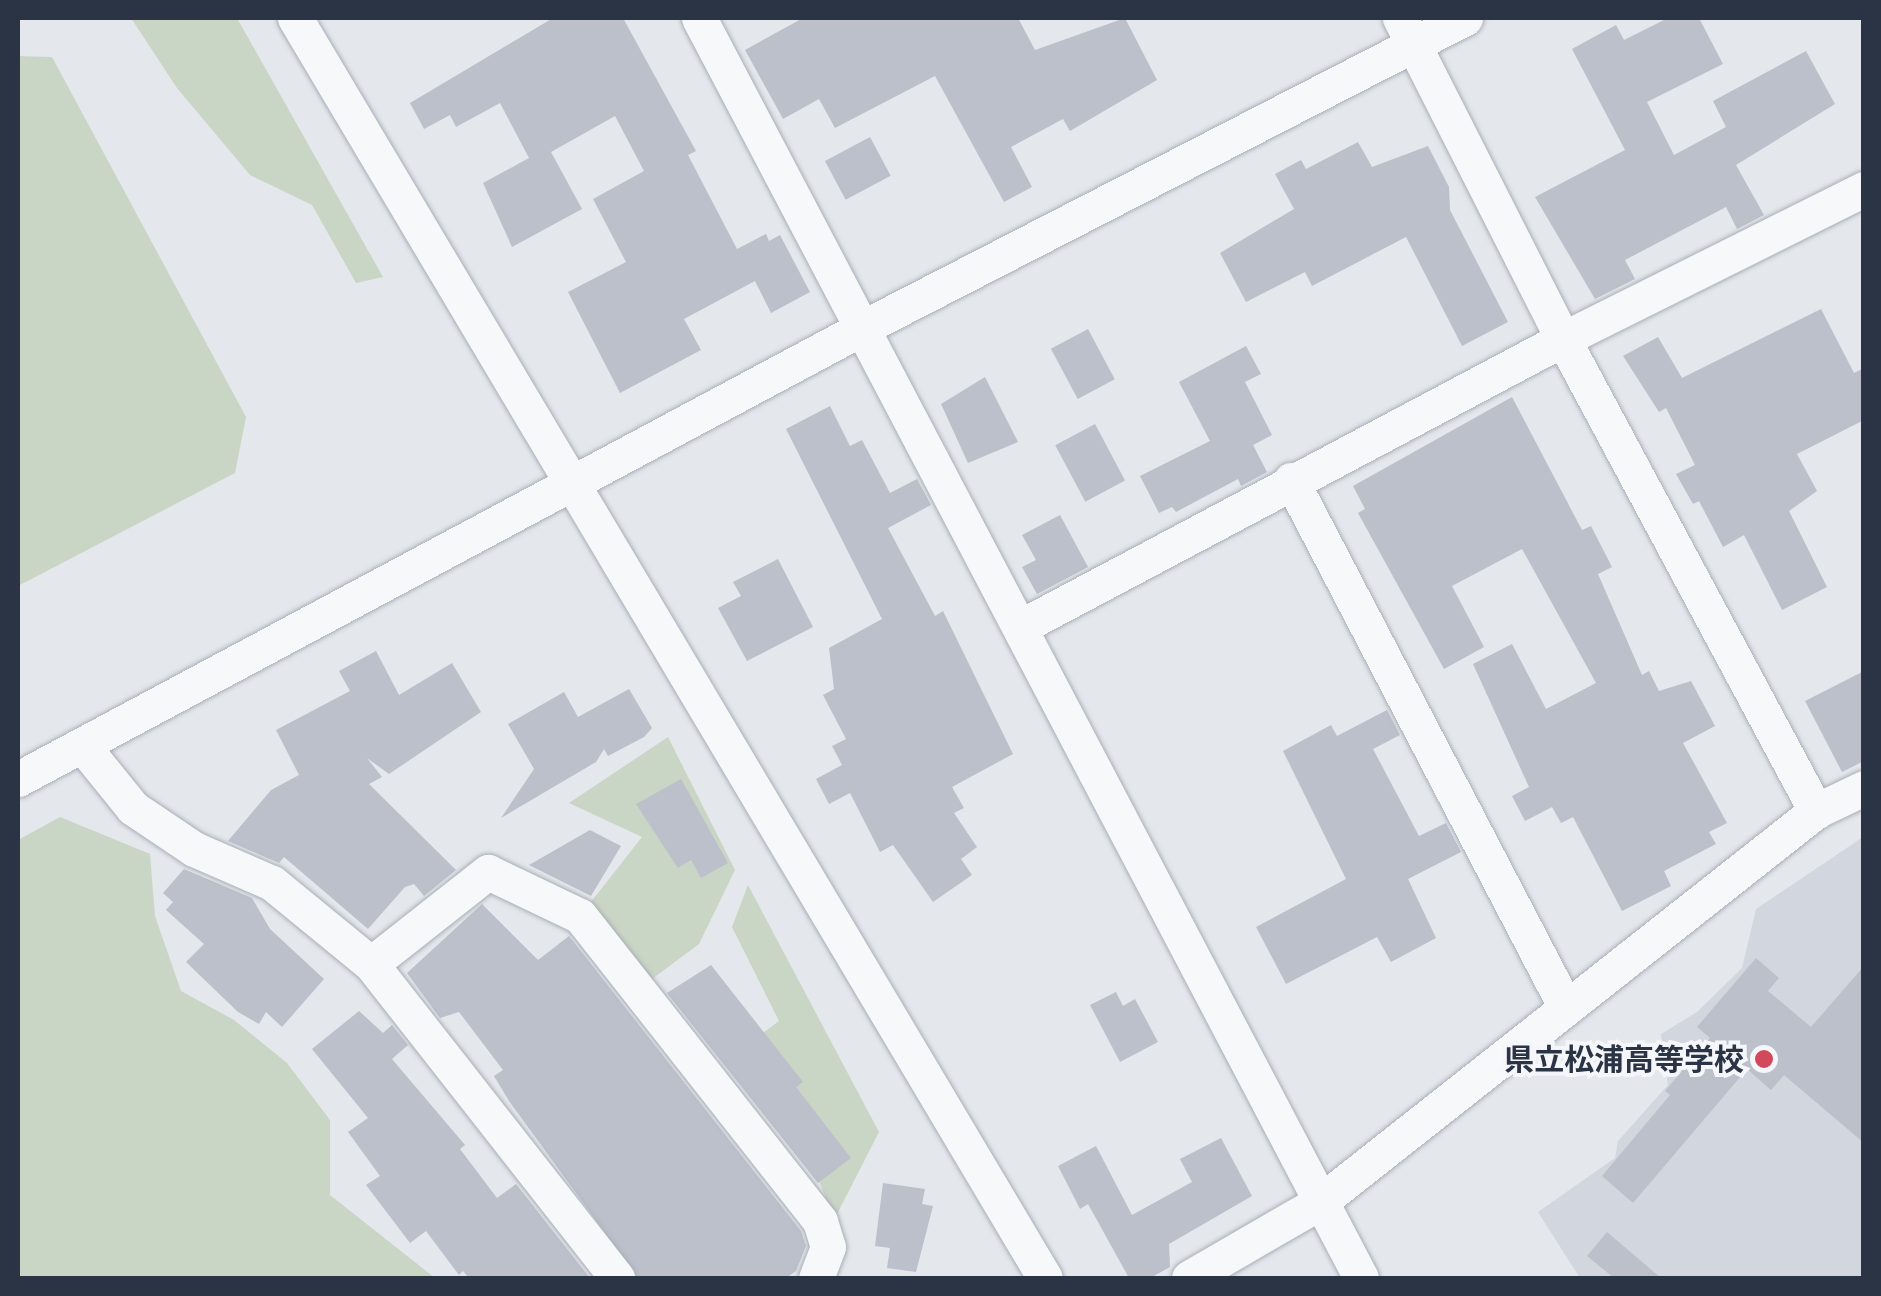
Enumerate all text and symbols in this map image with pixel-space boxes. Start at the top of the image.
place label: 県立松浦高等学校 [1504,1041,1744,1077]
marker: 県立松浦高等学校 [1753,1048,1775,1070]

